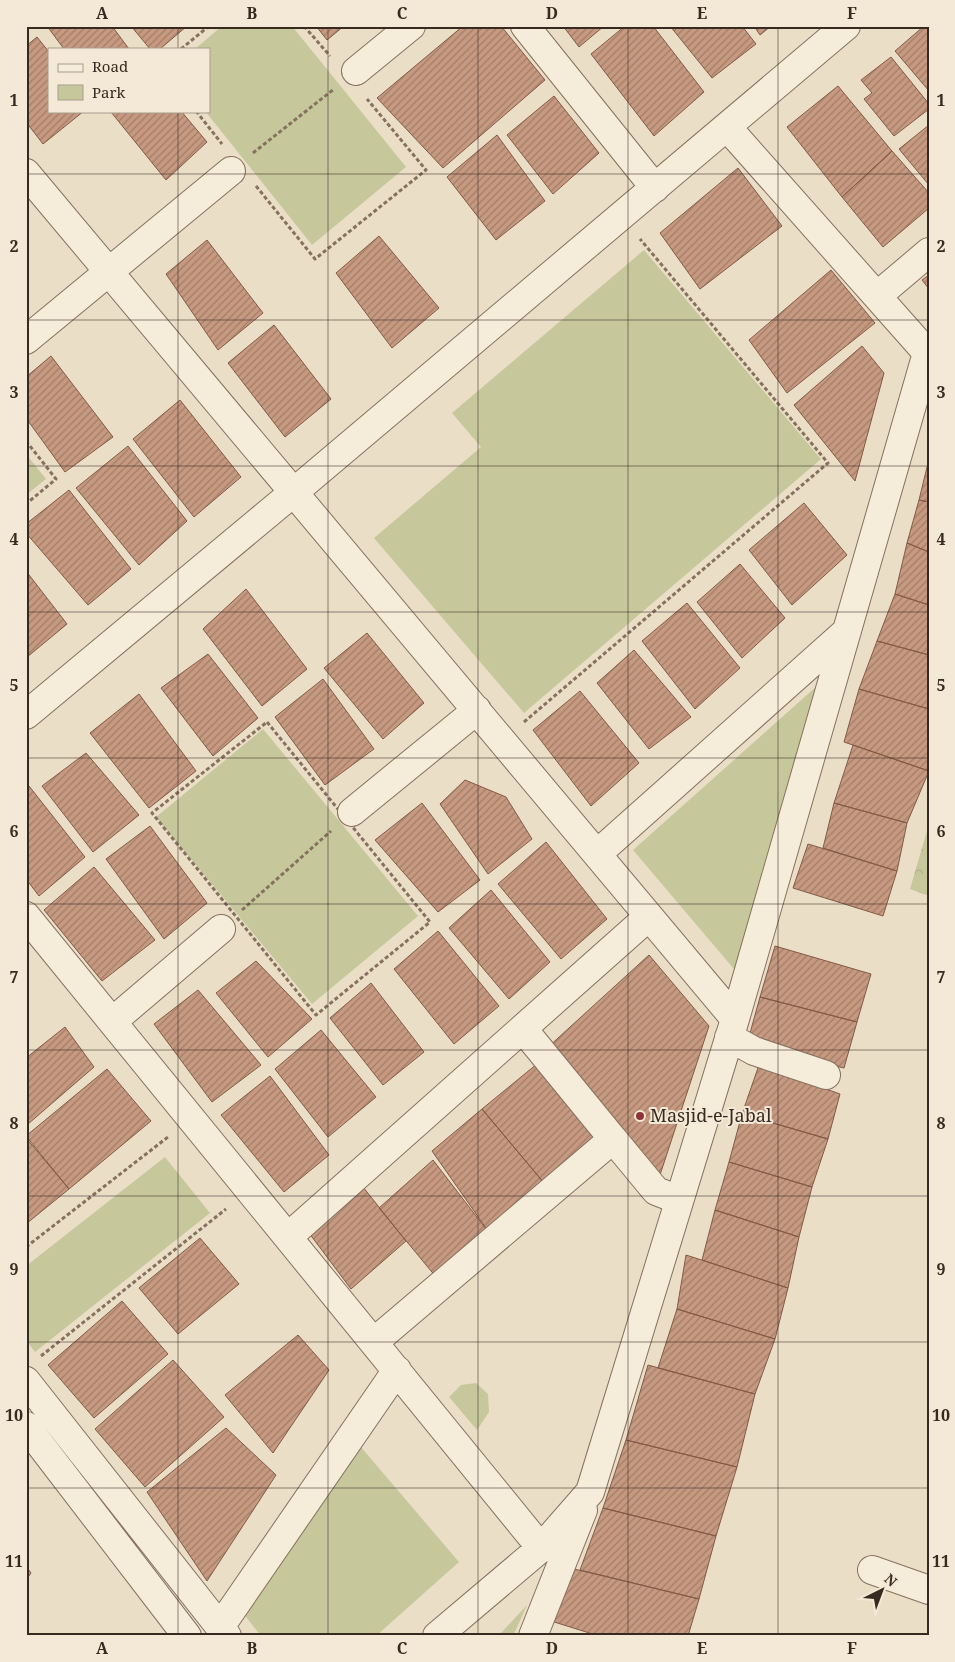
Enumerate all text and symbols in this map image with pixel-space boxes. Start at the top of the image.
text: A [96,2,109,24]
text: B [247,2,258,24]
text: C [397,2,408,24]
text: D [546,2,558,24]
text: E [697,2,707,24]
text: F [847,2,857,24]
legend [48,48,210,112]
text: Road [92,56,128,76]
text: Park [92,82,126,102]
text: 1 [9,89,19,111]
text: 1 [936,89,946,111]
text: 2 [9,235,19,257]
text: 2 [936,235,946,257]
text: 3 [9,381,19,403]
text: 3 [936,381,946,403]
text: 4 [9,528,19,550]
text: 4 [936,528,946,550]
text: 5 [9,674,19,696]
text: 5 [936,674,946,696]
text: 6 [9,820,19,842]
text: 6 [936,820,946,842]
text: 7 [9,966,19,988]
text: 7 [936,966,946,988]
place label: Masjid-e-Jabal [650,1103,772,1127]
marker: Masjid-e-Jabal [634,1110,646,1122]
text: 8 [9,1112,19,1134]
text: 8 [936,1112,946,1134]
text: 9 [9,1258,19,1280]
text: 9 [936,1258,946,1280]
text: 10 [5,1404,23,1426]
text: 10 [932,1404,950,1426]
text: 11 [5,1550,23,1572]
text: 11 [932,1550,950,1572]
north arrow [858,1564,908,1614]
text: N [881,1569,901,1591]
text: A [96,1637,109,1659]
text: B [247,1637,258,1659]
text: C [397,1637,408,1659]
text: D [546,1637,558,1659]
text: E [697,1637,707,1659]
text: F [847,1637,857,1659]

